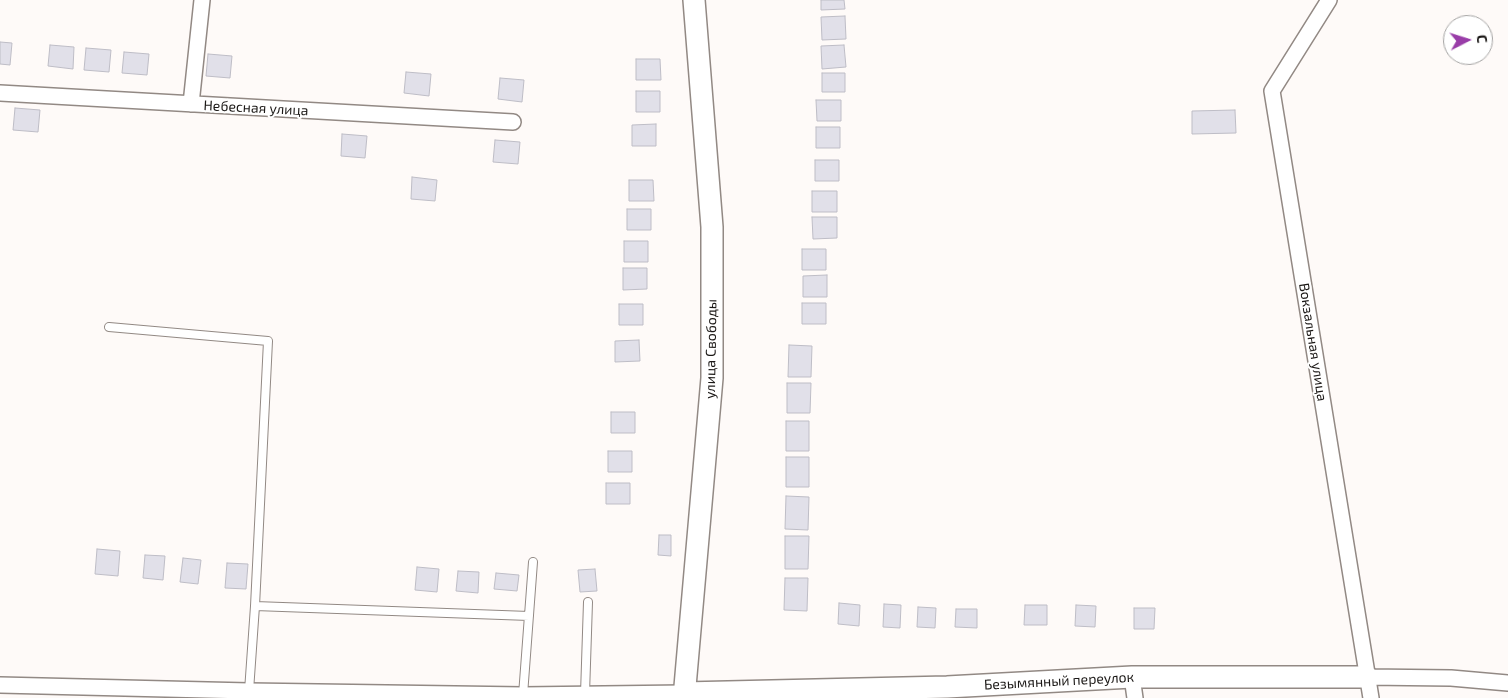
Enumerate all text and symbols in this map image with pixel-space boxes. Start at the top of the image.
north arrow [1443,15,1493,65]
text: С [1474,34,1491,44]
street label: Небесная улица [203,97,309,119]
street label: Вокзальная улица [1295,282,1331,402]
street label: улица Свободы [702,299,720,399]
street label: Безымянный переулок [983,669,1135,693]

